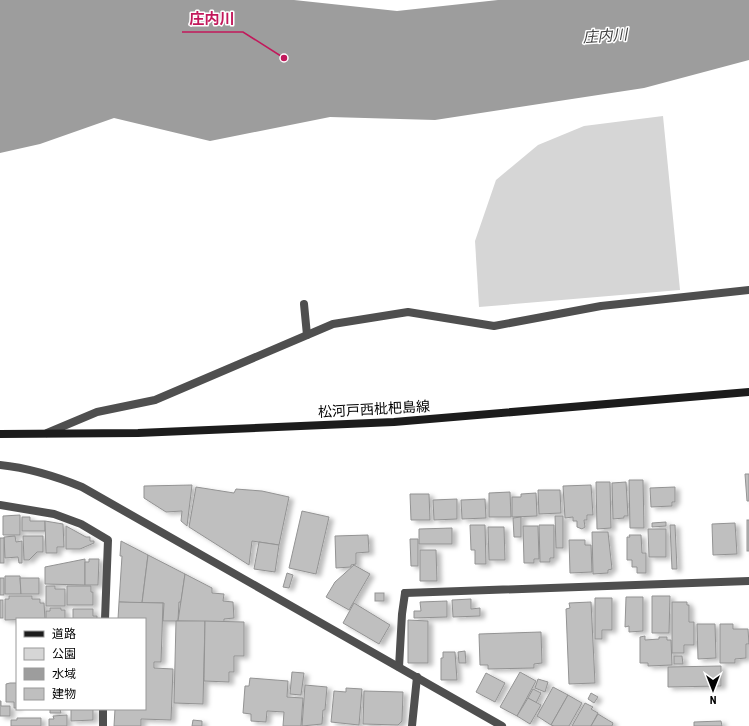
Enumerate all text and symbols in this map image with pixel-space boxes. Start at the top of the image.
callout: 庄内川 [182,5,243,32]
text: 庄内川 [189,10,235,28]
water label: 庄内川 [582,25,630,47]
street label: 松河戸西枇杷島線 [318,398,430,420]
legend [16,618,146,710]
text: 道路 [52,627,76,641]
text: 公園 [52,647,76,661]
text: 水域 [52,667,76,681]
north arrow [693,670,733,710]
text: 建物 [52,687,76,701]
text: N [709,693,716,706]

